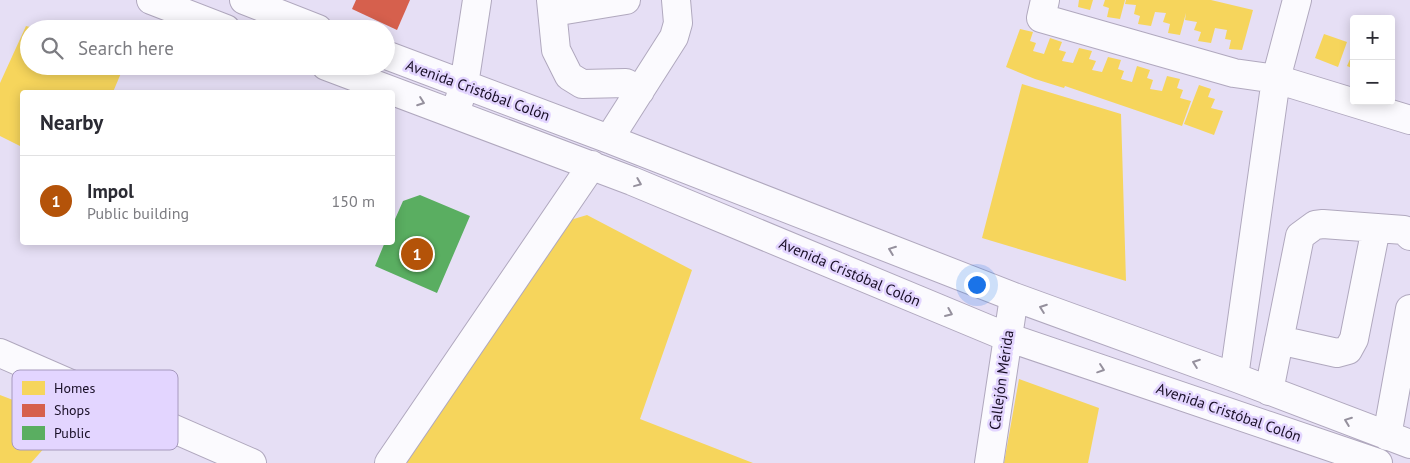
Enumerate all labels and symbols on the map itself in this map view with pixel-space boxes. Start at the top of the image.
street label: Avenida Cristóbal Colón [403,55,553,125]
one-way arrow [416,95,425,106]
one-way arrow [633,177,641,187]
street label: Avenida Cristóbal Colón [776,234,924,310]
pin: 1 [401,235,433,273]
one-way arrow [888,245,897,256]
your location [964,272,990,298]
one-way arrow [1040,304,1048,314]
one-way arrow [944,307,953,317]
street label: Callejón Mérida [985,329,1017,431]
one-way arrow [1192,359,1201,369]
one-way arrow [1097,363,1105,373]
legend [12,370,178,450]
street label: Avenida Cristóbal Colón [1154,378,1304,446]
text: Homes [54,379,95,397]
text: Shops [54,401,90,419]
one-way arrow [1344,417,1353,427]
text: Public [54,424,91,442]

